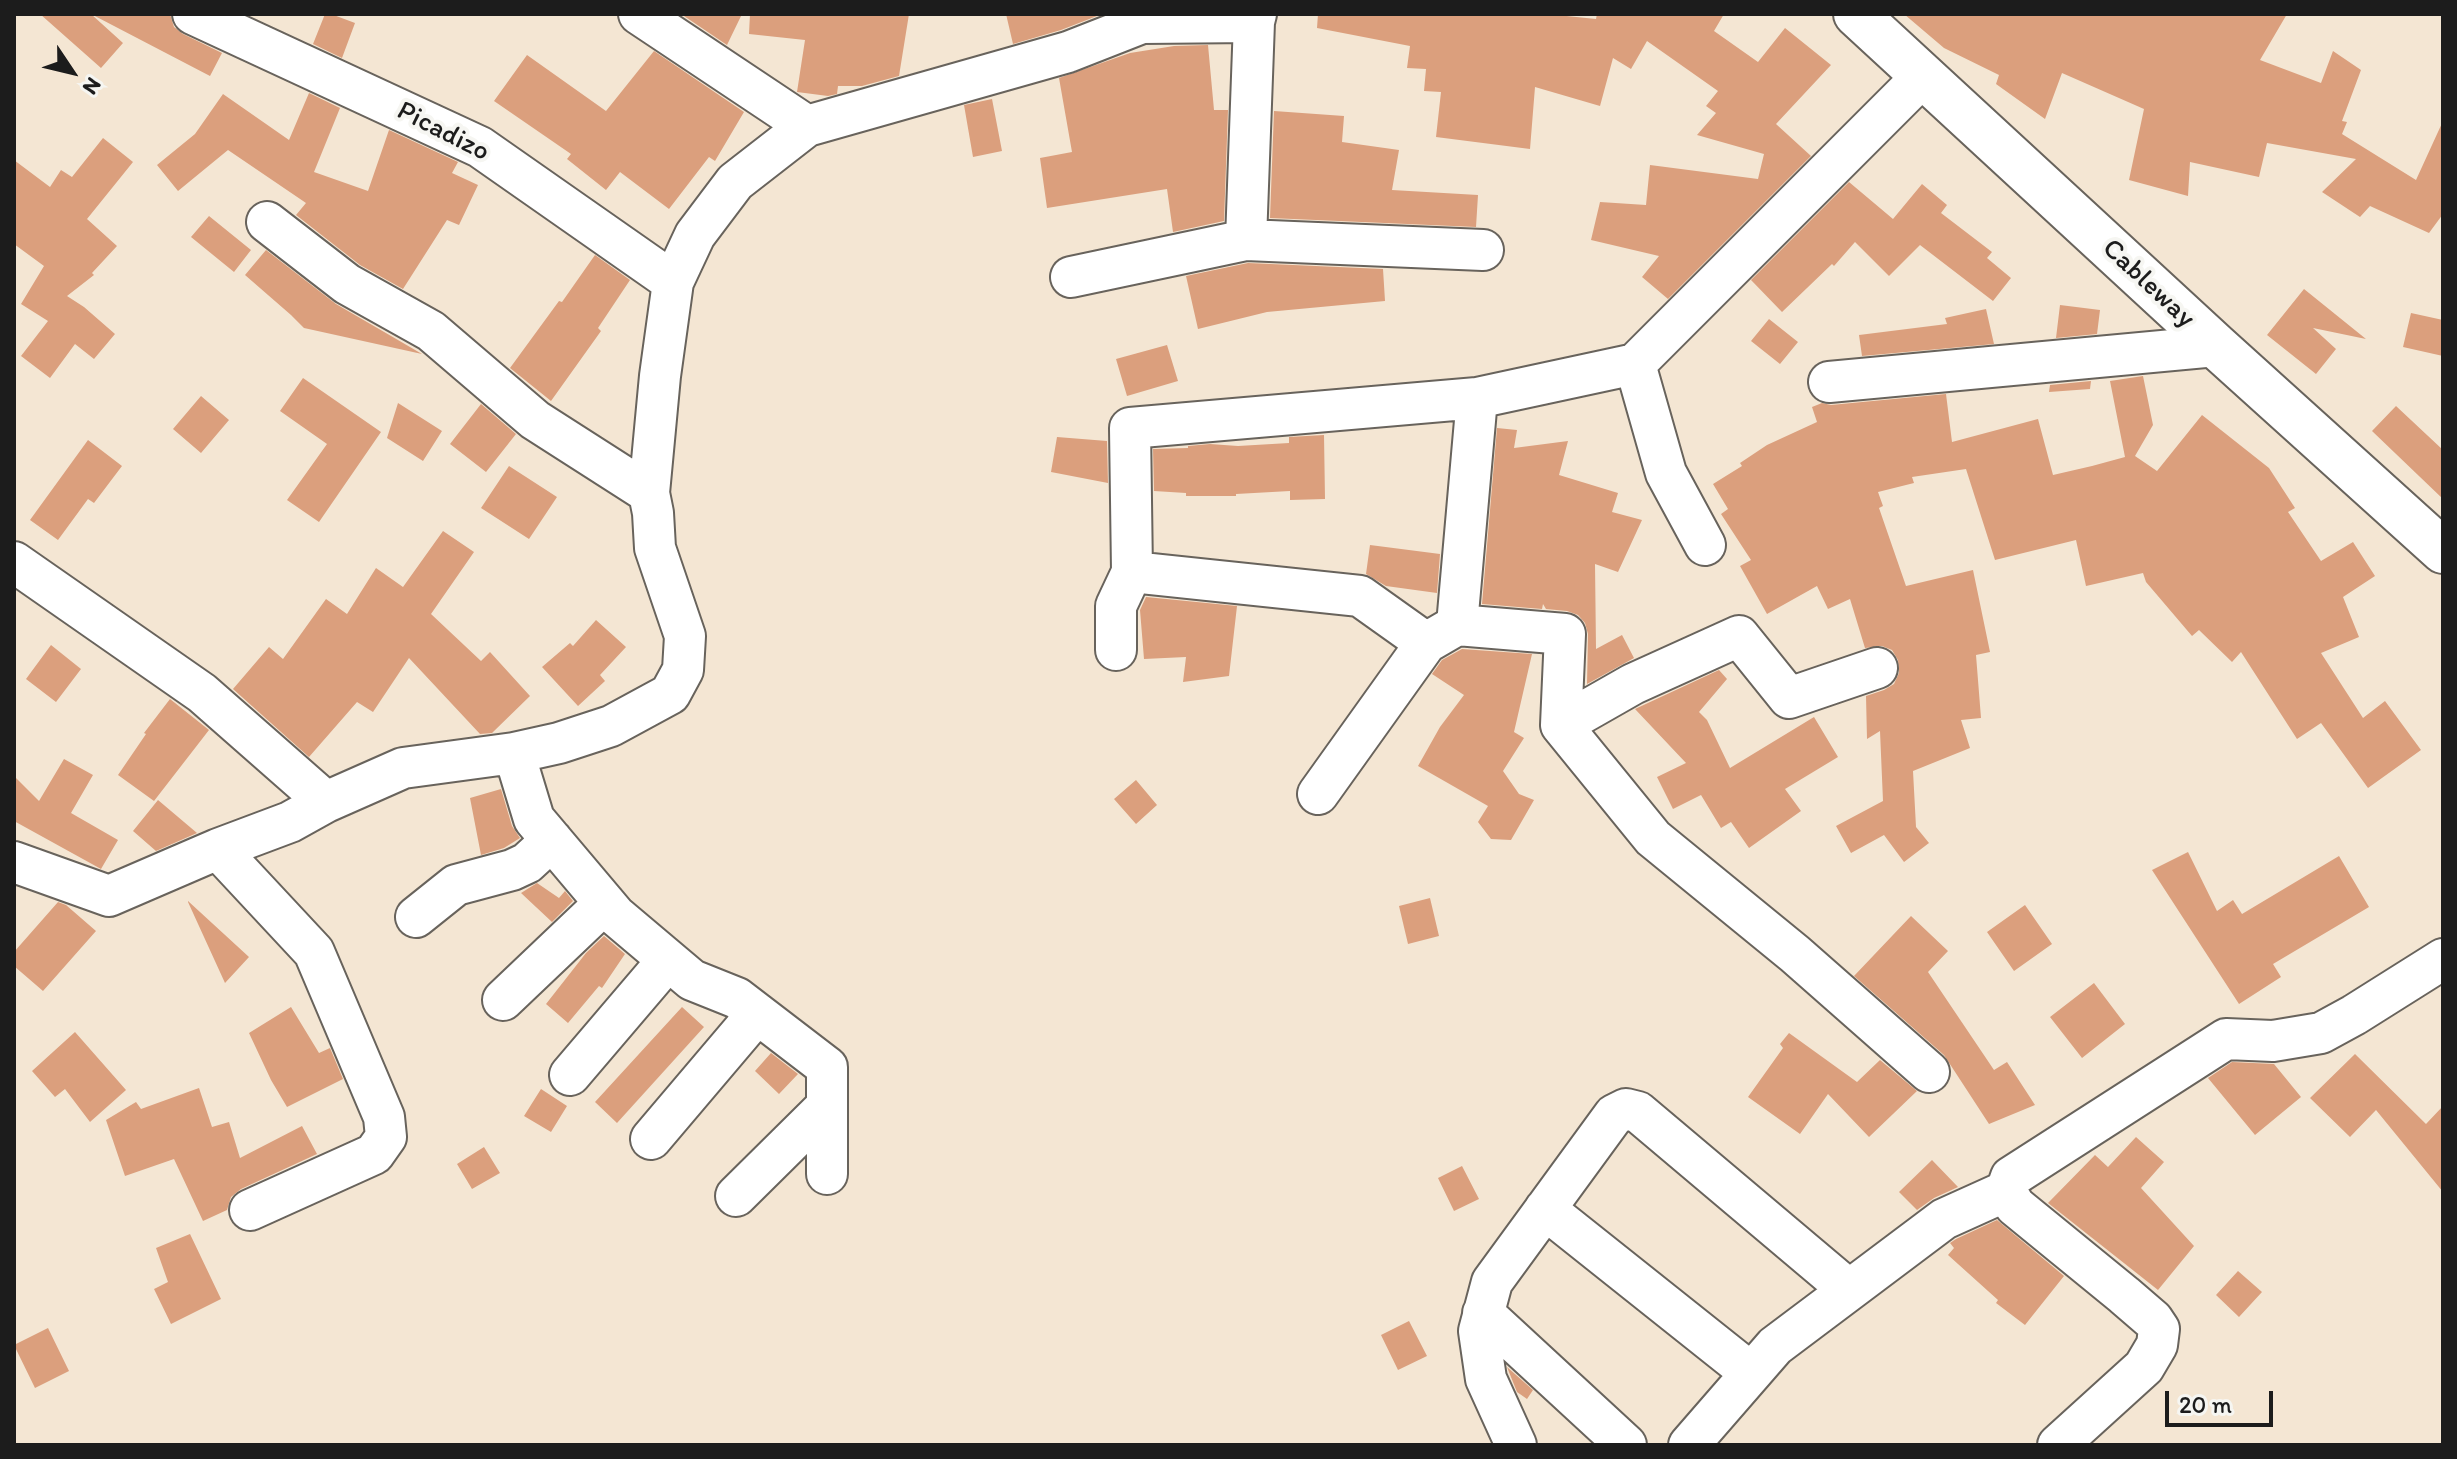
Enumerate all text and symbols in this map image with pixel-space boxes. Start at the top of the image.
north arrow [32,32,112,112]
text: N [77,72,107,100]
street label: Picadizo [391,94,495,170]
street label: Cableway [2094,232,2202,336]
scale bar [2169,1375,2277,1425]
text: 20 m [2179,1390,2232,1419]

